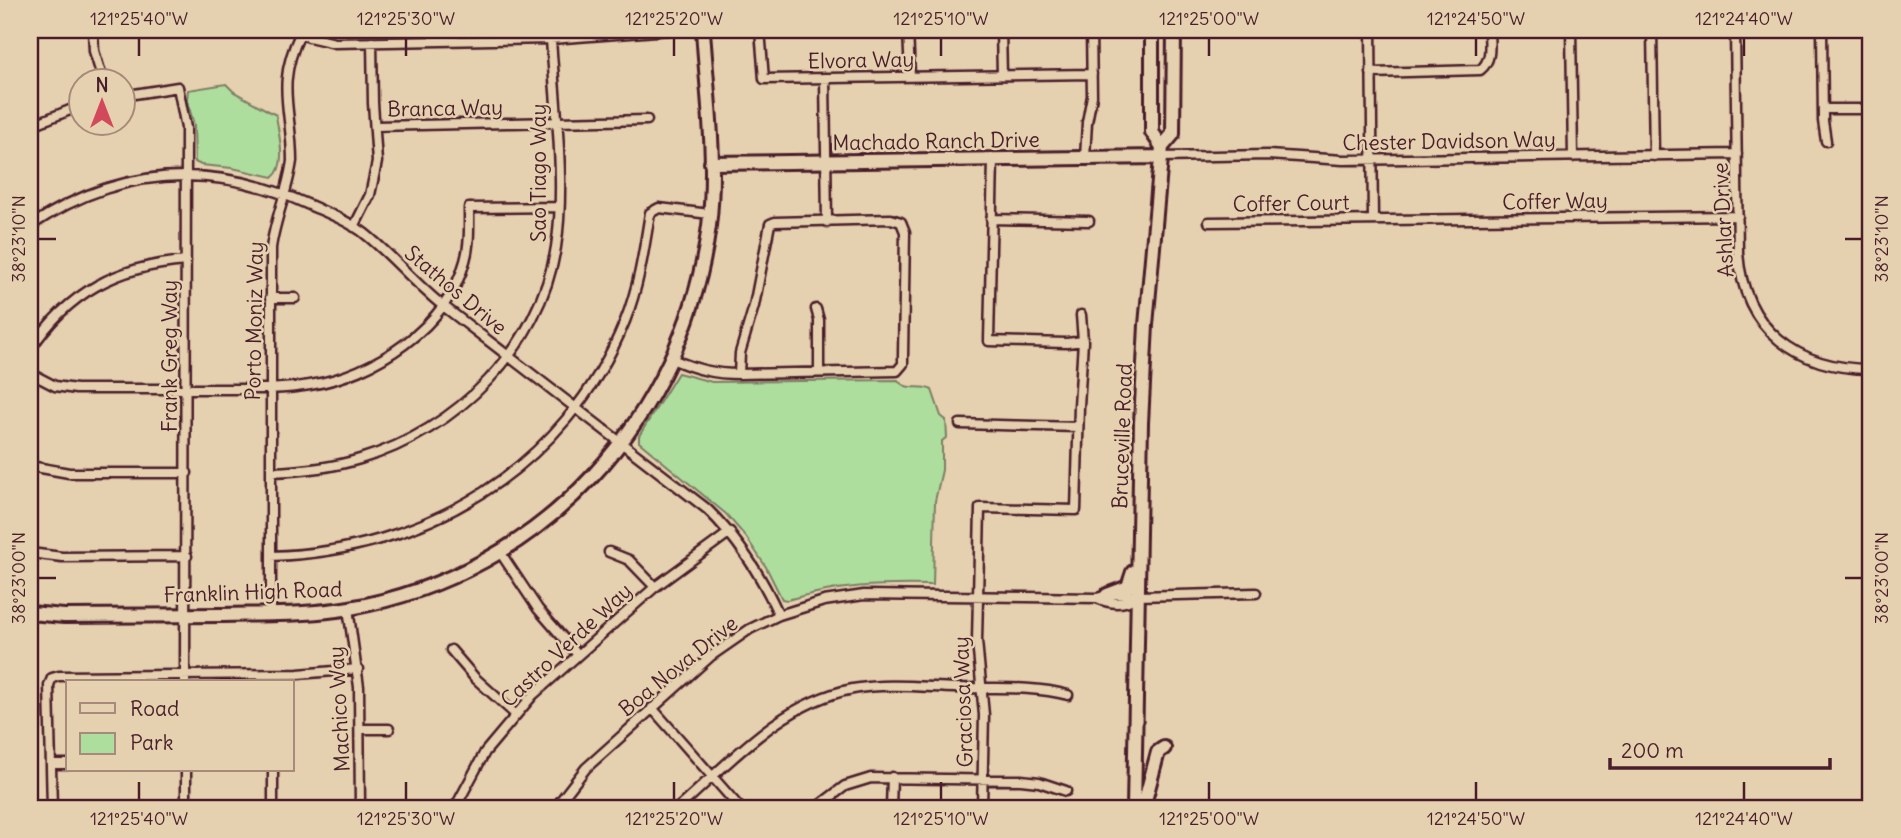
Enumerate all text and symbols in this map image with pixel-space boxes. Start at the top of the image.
text: 121°25'40"W [90,7,188,30]
text: 121°25'30"W [357,7,455,30]
text: 121°25'20"W [625,7,723,30]
text: 121°25'10"W [893,7,989,30]
text: 121°25'00"W [1159,7,1259,30]
text: 121°24'50"W [1427,7,1525,30]
text: 121°24'40"W [1695,7,1793,30]
street label: Elvora Way [807,46,915,74]
north arrow [66,66,136,136]
text: N [95,73,109,97]
street label: Branca Way [387,93,503,123]
street label: Sao Tiago Way [525,104,552,242]
street label: Machado Ranch Drive [832,126,1040,156]
street label: Chester Davidson Way [1342,126,1556,156]
street label: Ashlar Drive [1707,162,1739,278]
street label: Coffer Way [1502,187,1608,215]
street label: Coffer Court [1232,188,1350,218]
text: 38°23'10"N [7,195,30,283]
text: 38°23'10"N [1870,195,1893,283]
street label: Stathos Drive [399,239,513,341]
street label: Porto Moniz Way [239,241,269,401]
street label: Frank Greg Way [156,280,183,432]
street label: Bruceville Road [1106,363,1138,509]
text: 38°23'00"N [7,532,30,624]
text: 38°23'00"N [1870,532,1893,624]
street label: Franklin High Road [163,575,343,609]
street label: Castro Verde Way [495,577,637,713]
street label: Boa Nova Drive [613,610,743,722]
street label: Graciosa Way [947,636,979,768]
street label: Machico Way [322,645,356,773]
legend [66,680,294,772]
text: Road [130,695,179,722]
scale bar [1610,726,1831,770]
text: Park [130,729,173,756]
text: 200 m [1621,737,1684,764]
text: 121°25'40"W [90,807,188,830]
text: 121°25'30"W [357,807,455,830]
text: 121°25'20"W [625,807,723,830]
text: 121°25'10"W [893,807,989,830]
text: 121°25'00"W [1159,807,1259,830]
text: 121°24'50"W [1427,807,1525,830]
text: 121°24'40"W [1695,807,1793,830]

